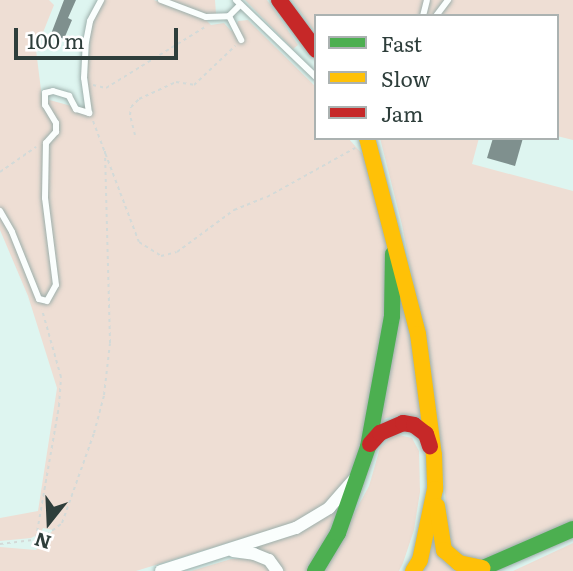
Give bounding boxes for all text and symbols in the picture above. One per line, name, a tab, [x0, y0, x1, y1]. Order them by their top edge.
scale bar	[18, 14, 182, 58]
legend	[314, 14, 559, 140]
text: 100 m	[27, 24, 84, 55]
text: Fast	[381, 27, 422, 58]
text: Slow	[381, 62, 431, 93]
text: Jam	[381, 97, 423, 128]
north arrow	[14, 487, 84, 557]
text: N	[31, 526, 54, 558]

